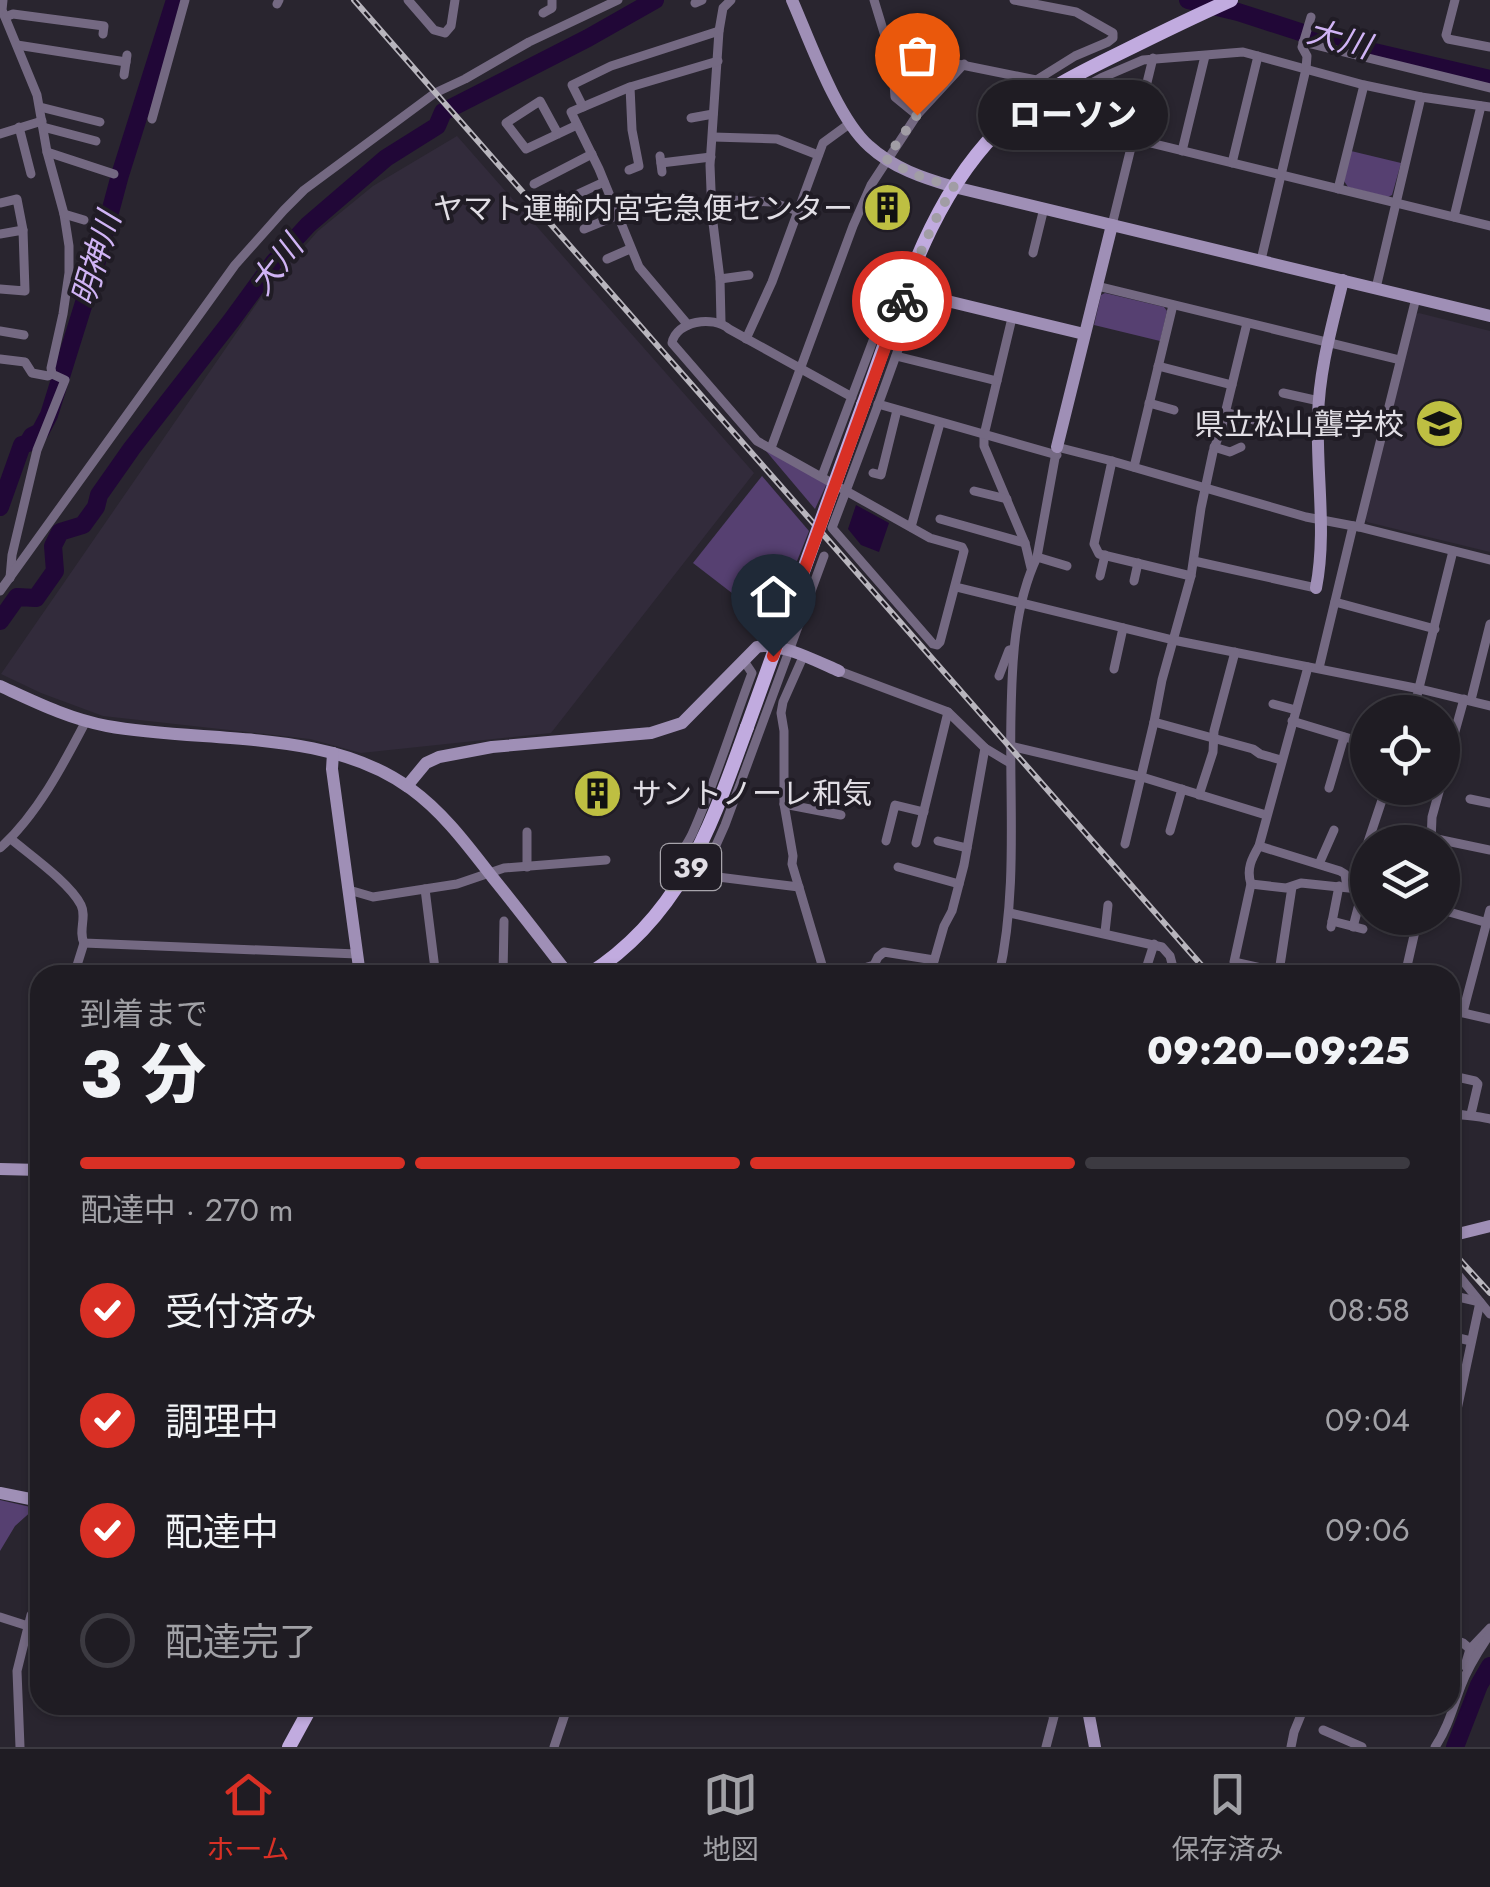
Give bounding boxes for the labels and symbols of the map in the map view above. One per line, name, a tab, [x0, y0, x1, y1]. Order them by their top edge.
water label: 大川	[1302, 8, 1379, 70]
pin	[875, 13, 960, 116]
callout: ローソン	[977, 80, 1167, 150]
building icon: ヤマト運輸内宮宅急便センター	[862, 182, 914, 234]
place label: ヤマト運輸内宮宅急便センター	[433, 187, 853, 230]
water label: 明神川	[60, 204, 133, 312]
water label: 大川	[238, 223, 316, 304]
courier	[852, 251, 952, 351]
school or university icon: 県立松山聾学校	[1413, 398, 1465, 450]
place label: 県立松山聾学校	[1194, 403, 1404, 446]
pin	[731, 554, 816, 657]
building icon: サントノーレ和気	[571, 767, 623, 819]
place label: サントノーレ和気	[632, 772, 872, 815]
road number: 39	[661, 844, 721, 890]

